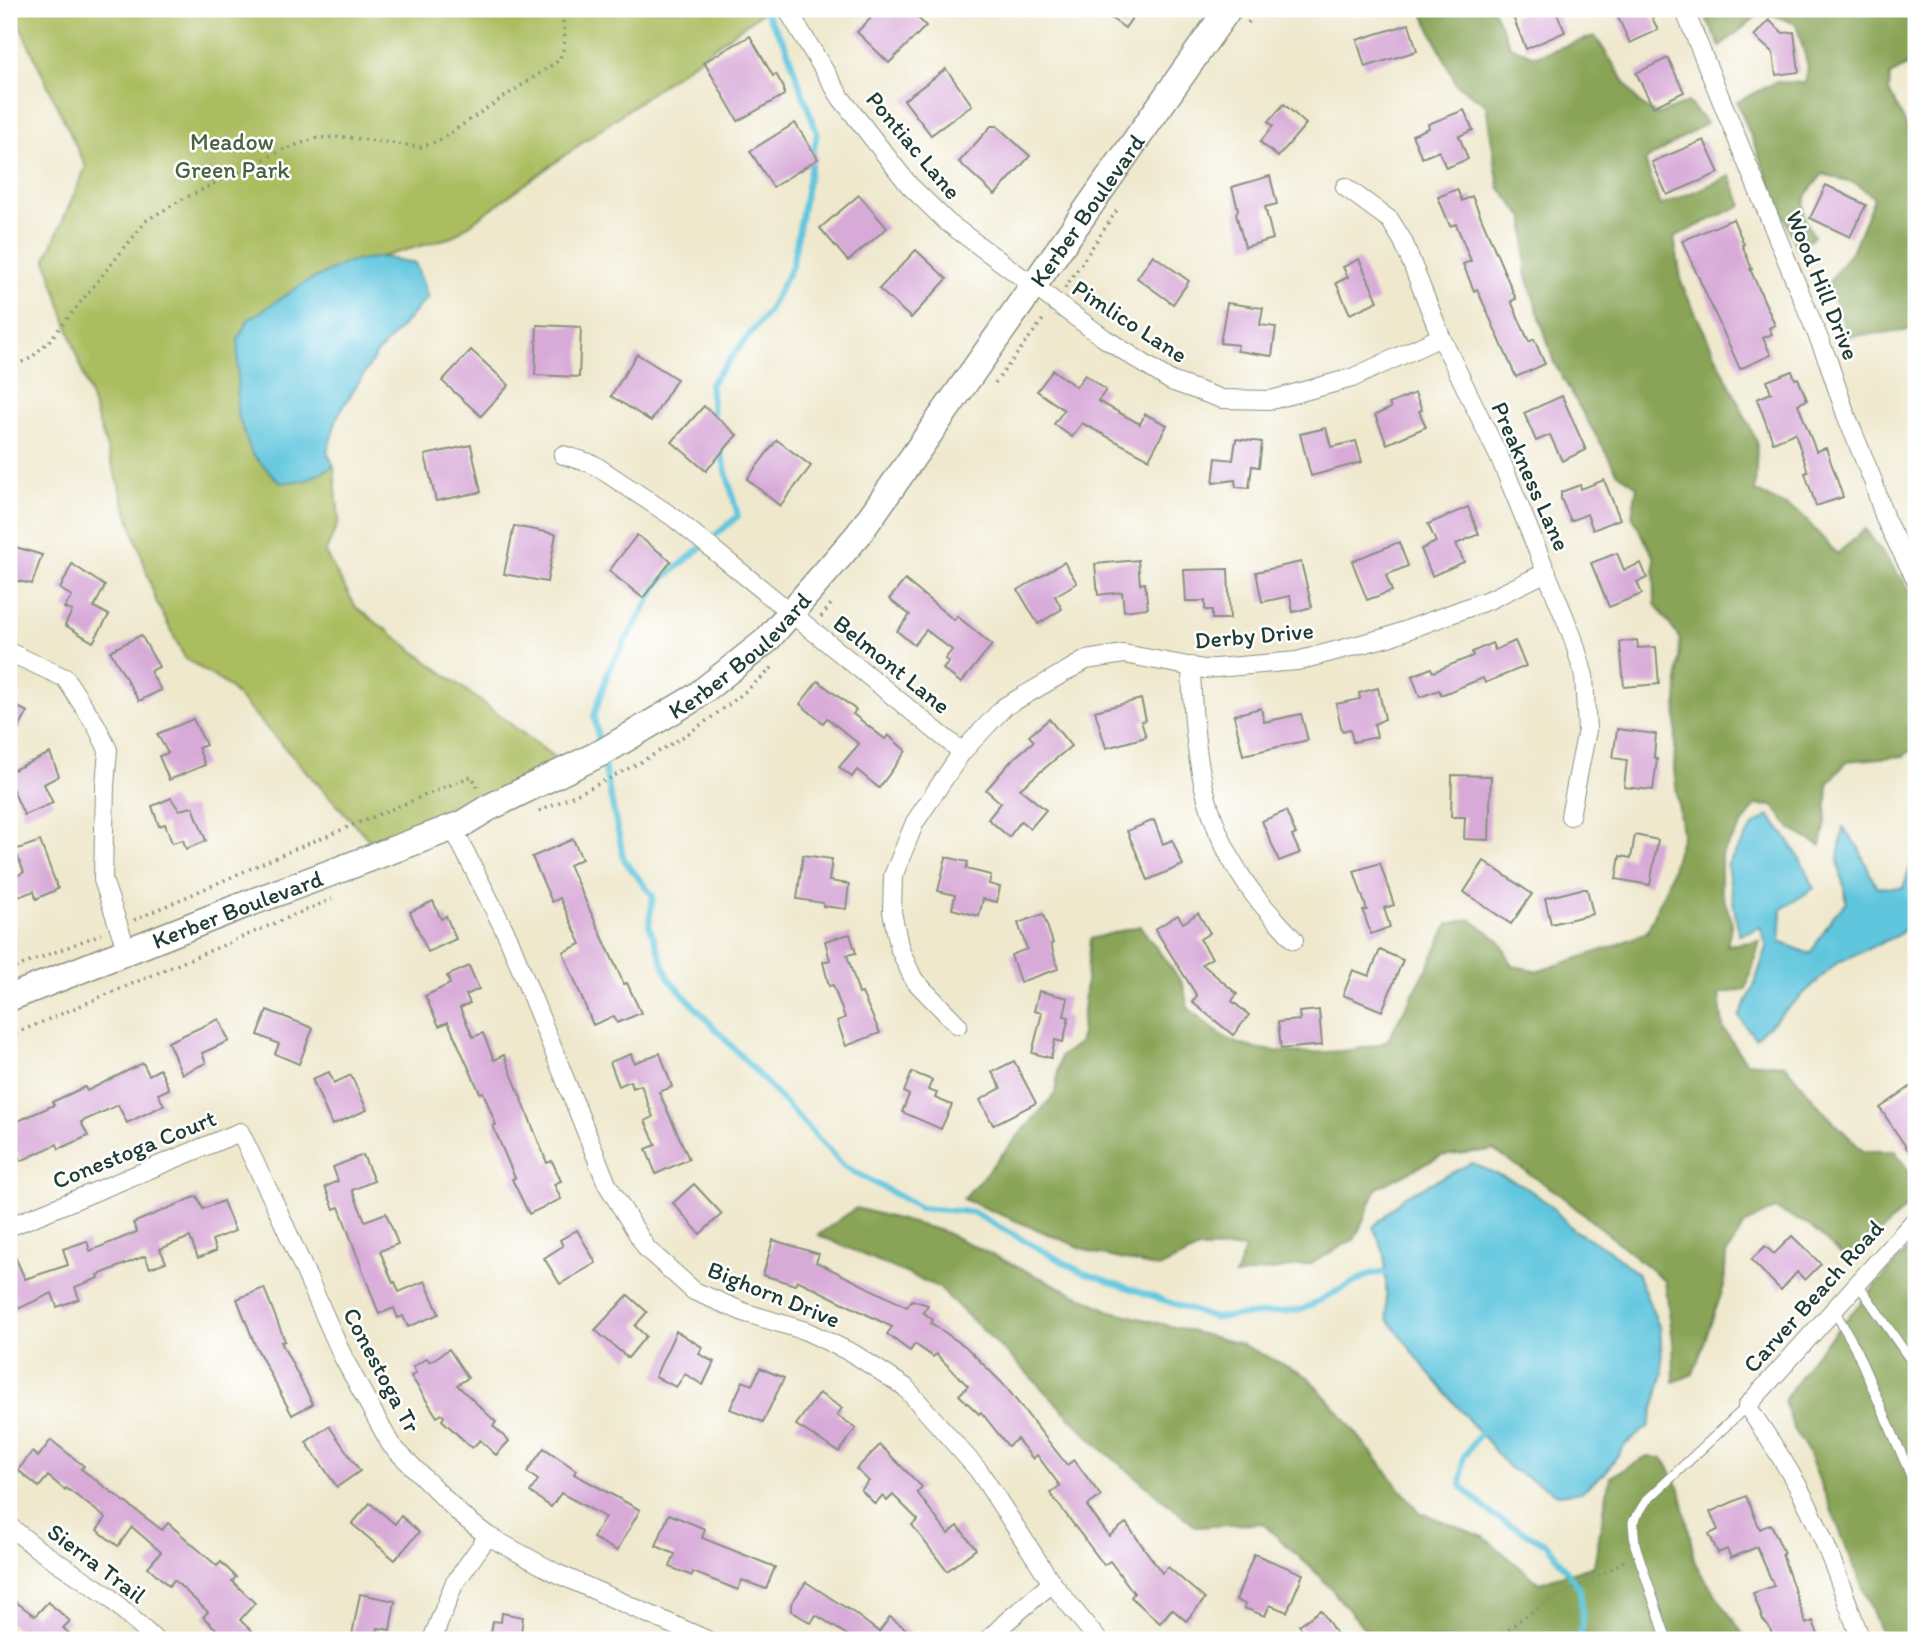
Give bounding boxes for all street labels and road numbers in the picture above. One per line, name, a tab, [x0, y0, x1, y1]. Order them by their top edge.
street label: Pontiac Lane	[860, 85, 968, 205]
street label: Kerber Boulevard	[1023, 128, 1150, 292]
street label: Wood Hill Drive	[1780, 206, 1866, 364]
street label: Pimlico Lane	[1067, 273, 1193, 369]
street label: Preakness Lane	[1485, 397, 1577, 555]
street label: Kerber Boulevard	[663, 585, 817, 725]
street label: Belmont Lane	[828, 608, 956, 720]
street label: Derby Drive	[1193, 615, 1315, 655]
street label: Kerber Boulevard	[148, 863, 326, 955]
street label: Conestoga Court	[48, 1103, 220, 1195]
street label: Carver Beach Road	[1737, 1213, 1889, 1379]
street label: Bighorn Drive	[703, 1254, 845, 1334]
street label: Conestoga Tr	[337, 1303, 427, 1437]
street label: Sierra Trail	[42, 1517, 152, 1610]

